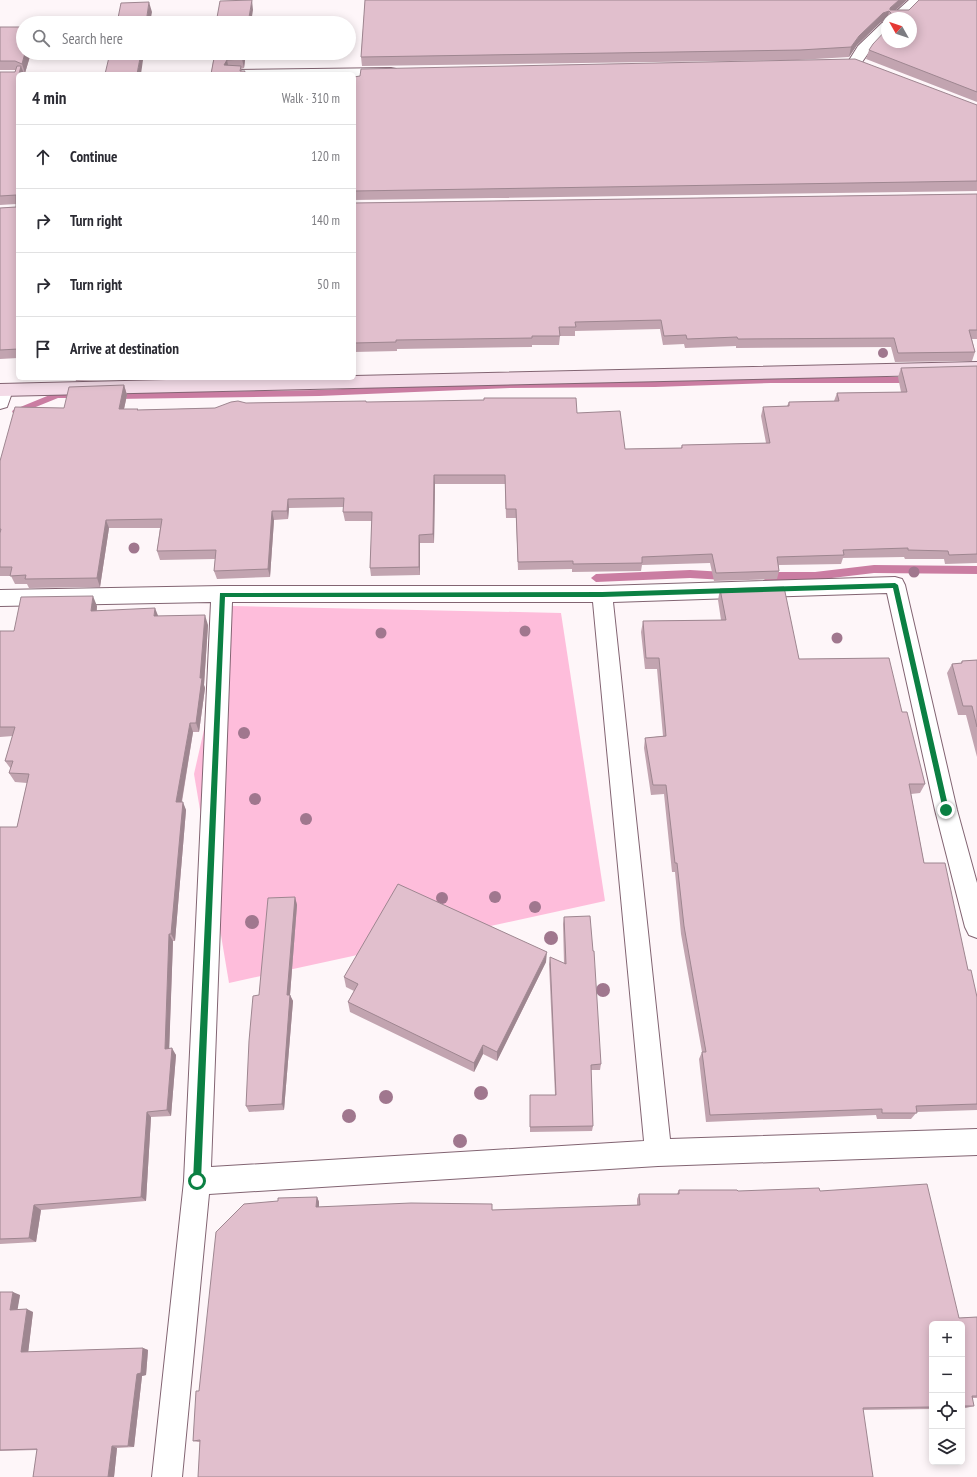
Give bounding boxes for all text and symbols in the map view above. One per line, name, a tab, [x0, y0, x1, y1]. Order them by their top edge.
north arrow	[881, 12, 917, 48]
search box	[16, 16, 356, 60]
icon: search	[30, 27, 52, 49]
text: Search here	[62, 29, 123, 48]
text: 4 min	[32, 87, 66, 109]
text: Walk · 310 m	[282, 90, 340, 107]
icon: ahead	[32, 146, 54, 168]
text: Continue	[70, 147, 117, 166]
text: 120 m	[311, 148, 340, 165]
icon: right	[32, 210, 54, 232]
text: Turn right	[70, 211, 122, 230]
text: 140 m	[311, 212, 340, 229]
icon: right	[32, 274, 54, 296]
text: Turn right	[70, 275, 122, 294]
text: 50 m	[317, 276, 340, 293]
icon: arrive	[32, 338, 54, 360]
text: Arrive at destination	[70, 339, 179, 358]
route end	[937, 801, 955, 819]
route start	[188, 1172, 206, 1190]
map controls	[929, 1321, 965, 1465]
button: +	[929, 1321, 965, 1357]
button: −	[929, 1357, 965, 1393]
button: locate	[929, 1393, 965, 1429]
button: layers	[929, 1429, 965, 1465]

